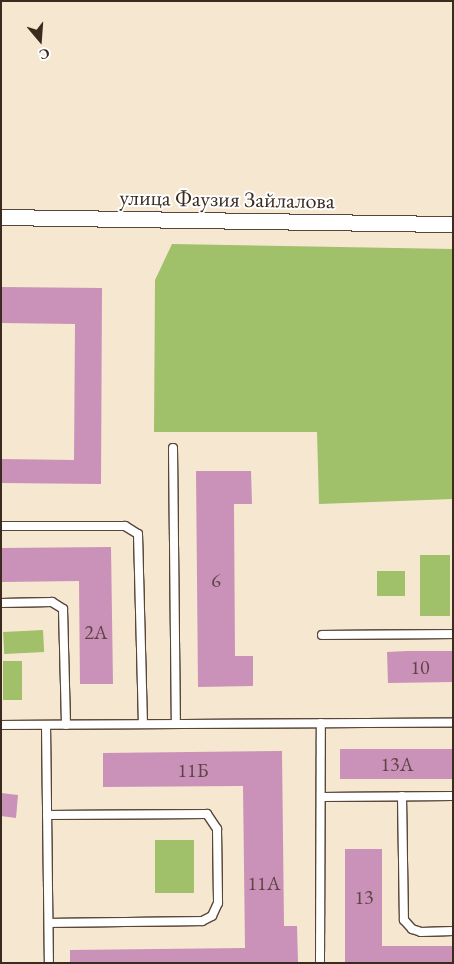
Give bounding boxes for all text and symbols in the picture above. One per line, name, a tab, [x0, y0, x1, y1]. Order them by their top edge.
north arrow	[15, 15, 65, 65]
text: С	[37, 44, 52, 64]
street label: улица Фаузия Зайлалова	[119, 184, 335, 214]
house number: 6	[211, 568, 221, 592]
house number: 2А	[84, 620, 108, 644]
house number: 10	[410, 655, 430, 679]
house number: 13А	[380, 752, 414, 776]
house number: 11Б	[178, 758, 208, 782]
house number: 11А	[247, 871, 281, 895]
house number: 13	[354, 885, 374, 909]

